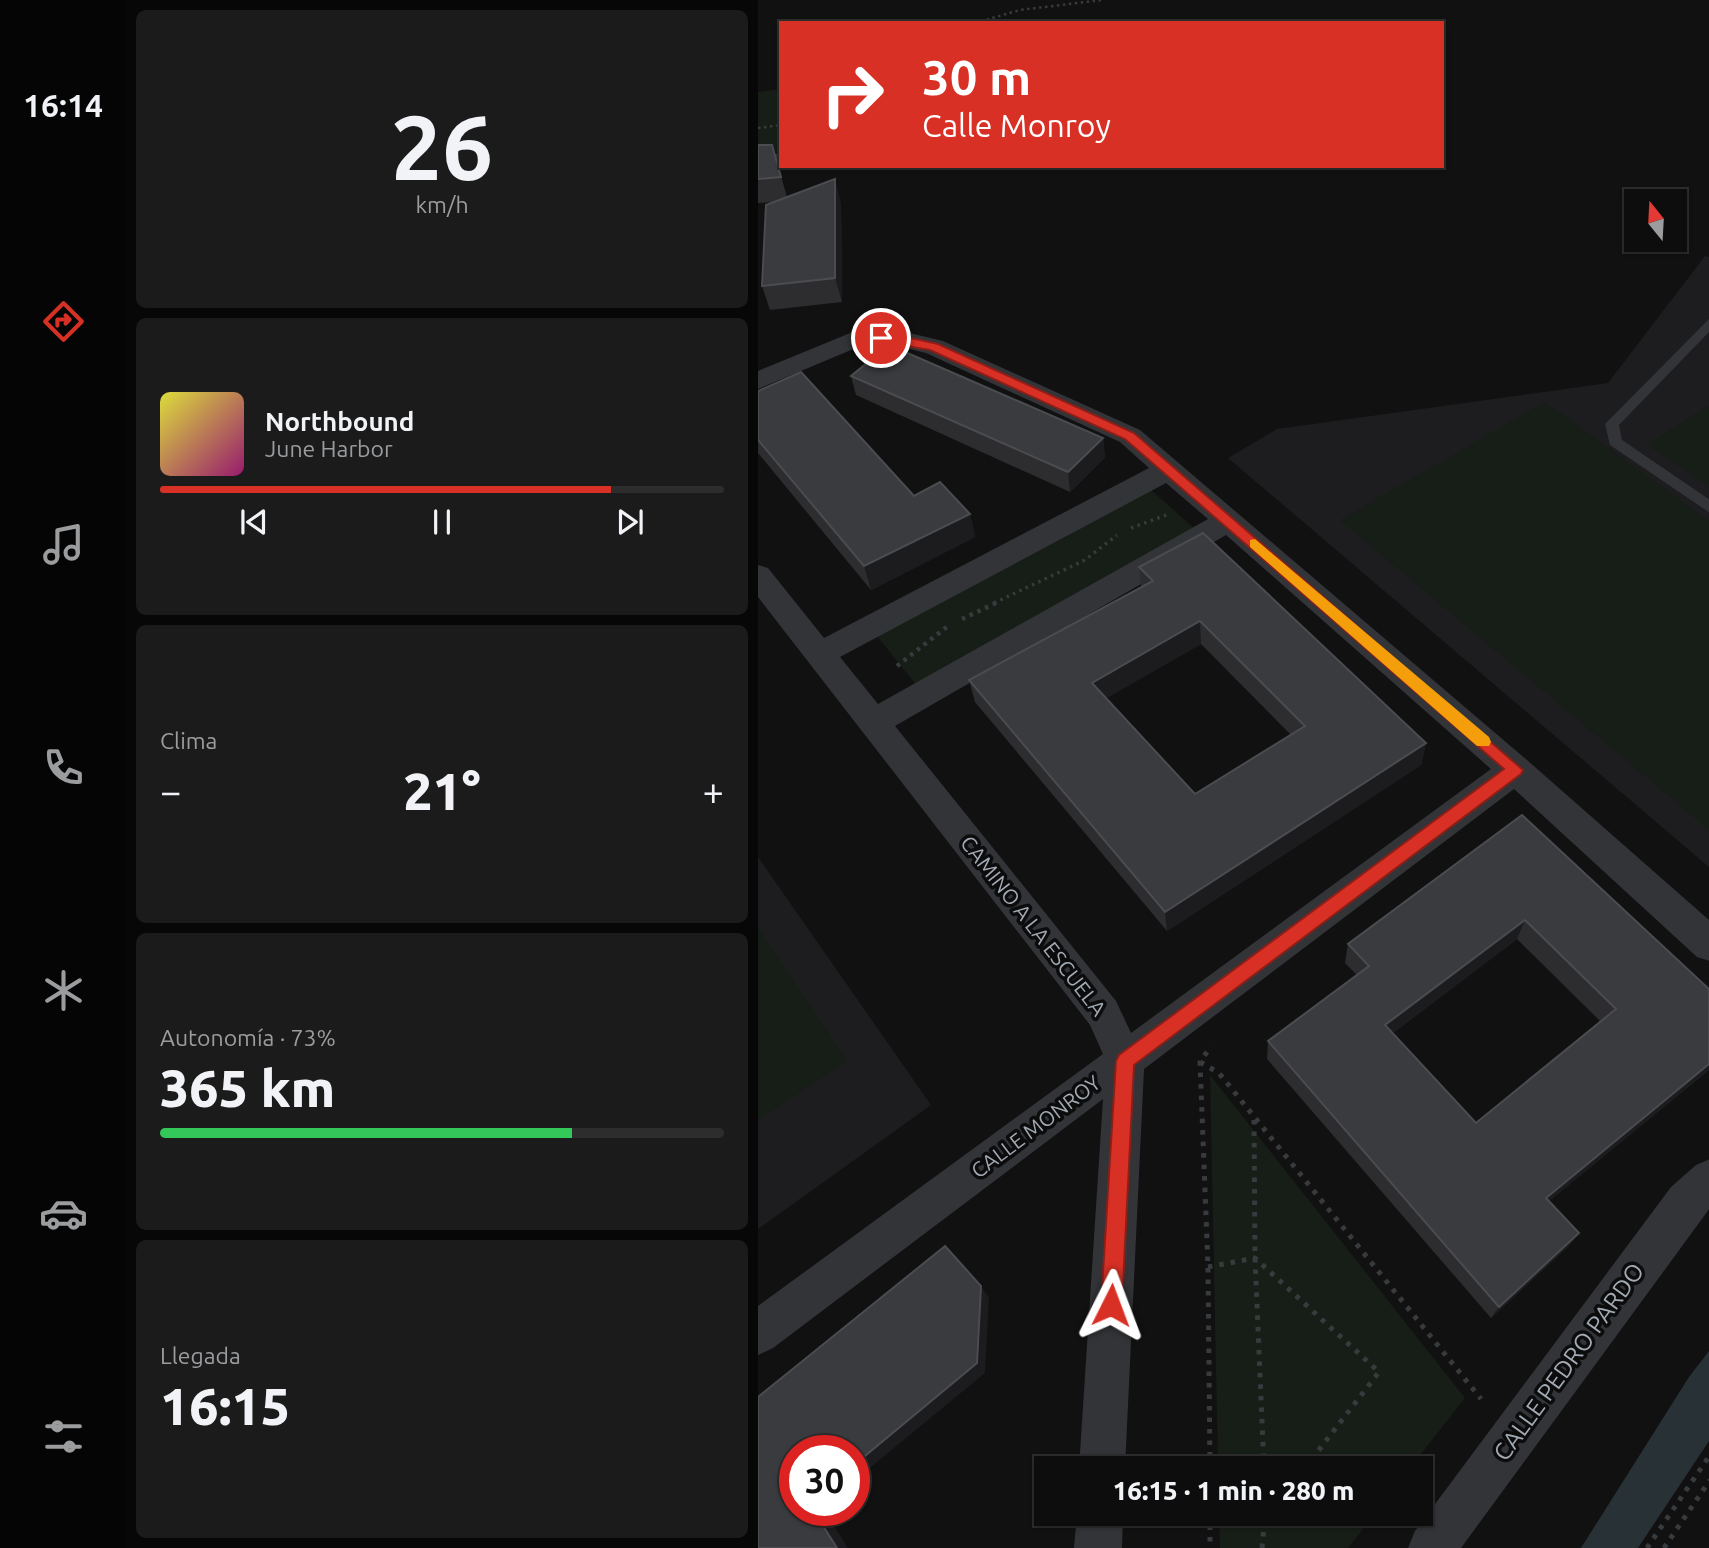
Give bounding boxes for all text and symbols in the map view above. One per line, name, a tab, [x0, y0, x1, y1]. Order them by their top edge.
icon: right	[807, 49, 898, 140]
text: 30 m	[922, 49, 1031, 104]
text: 16:14	[23, 87, 103, 123]
text: 26	[391, 95, 493, 197]
text: Calle Monroy	[922, 107, 1111, 143]
north arrow	[1624, 189, 1687, 252]
map controls	[1624, 189, 1687, 252]
text: km/h	[415, 192, 469, 217]
icon: directions	[39, 297, 88, 346]
pin	[851, 308, 911, 368]
icon: arrive	[862, 319, 900, 357]
text: Northbound	[265, 407, 414, 436]
text: June Harbor	[265, 436, 393, 461]
icon: previous	[235, 503, 273, 541]
icon: pause	[423, 503, 461, 541]
icon: next	[611, 503, 649, 541]
icon: music	[39, 520, 88, 569]
text: Clima	[160, 728, 217, 753]
icon: phone	[39, 743, 88, 792]
text: 21°	[403, 762, 481, 820]
text: −	[160, 770, 181, 812]
text: +	[703, 770, 724, 812]
street label: CAMINO A LA ESCUELA	[956, 831, 1112, 1020]
icon: climate	[39, 966, 88, 1015]
text: Autonomía · 73%	[160, 1025, 336, 1050]
text: 365 km	[160, 1059, 335, 1117]
street label: CALLE MONROY	[966, 1070, 1105, 1183]
icon: car	[39, 1189, 88, 1238]
street label: CALLE PEDRO PARDO	[1488, 1258, 1649, 1466]
position arrow	[1074, 1268, 1148, 1342]
text: Llegada	[160, 1343, 241, 1368]
text: 16:15	[160, 1377, 290, 1435]
icon: filters	[39, 1412, 88, 1461]
speed limit sign: 30	[779, 1435, 870, 1526]
text: 16:15 · 1 min · 280 m	[1113, 1476, 1354, 1505]

